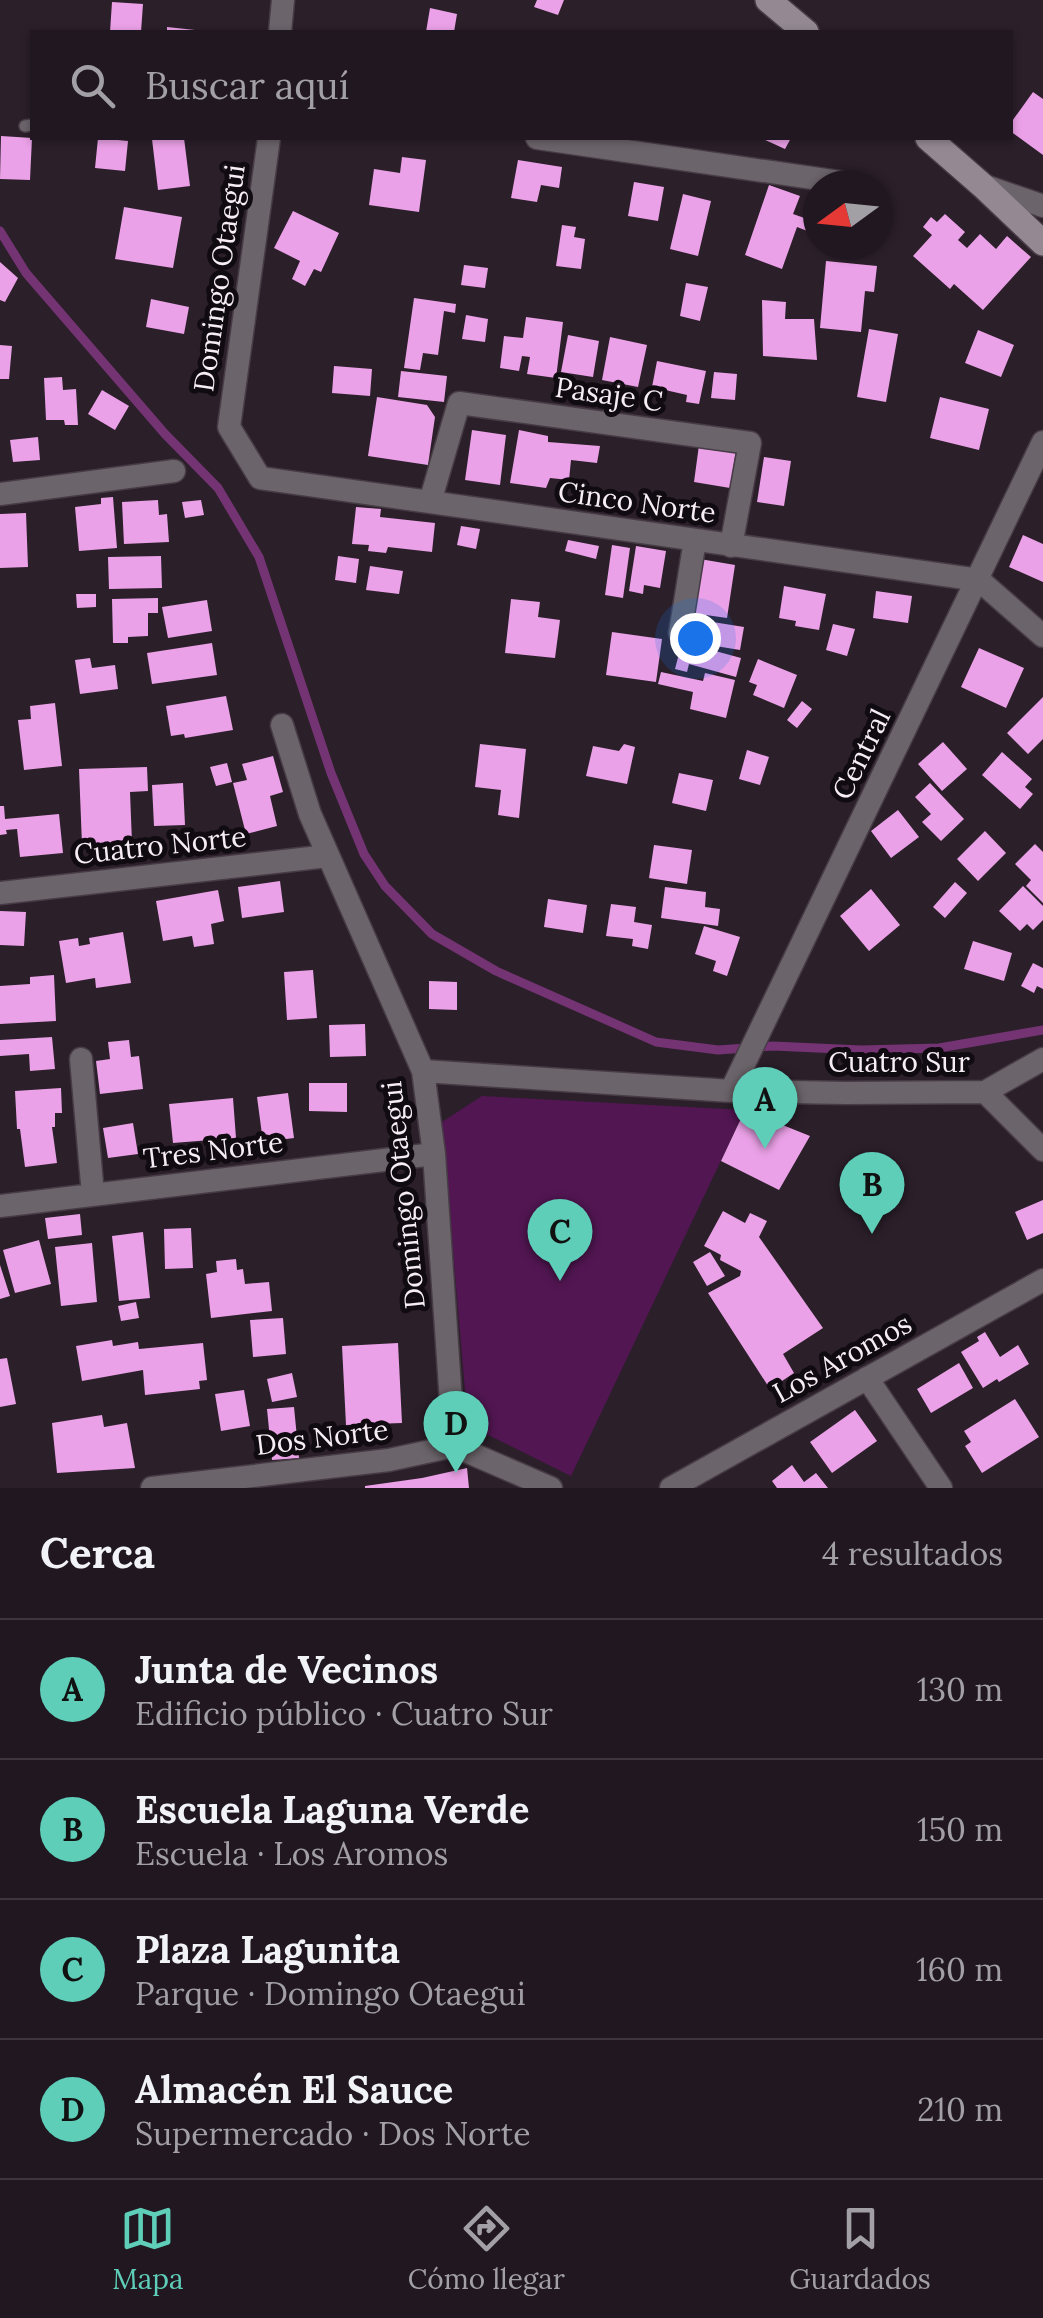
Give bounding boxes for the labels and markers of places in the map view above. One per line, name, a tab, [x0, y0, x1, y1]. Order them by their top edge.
pin: A	[732, 1066, 798, 1149]
pin: B	[840, 1152, 904, 1234]
pin: C	[528, 1198, 592, 1281]
pin: D	[424, 1390, 488, 1473]

